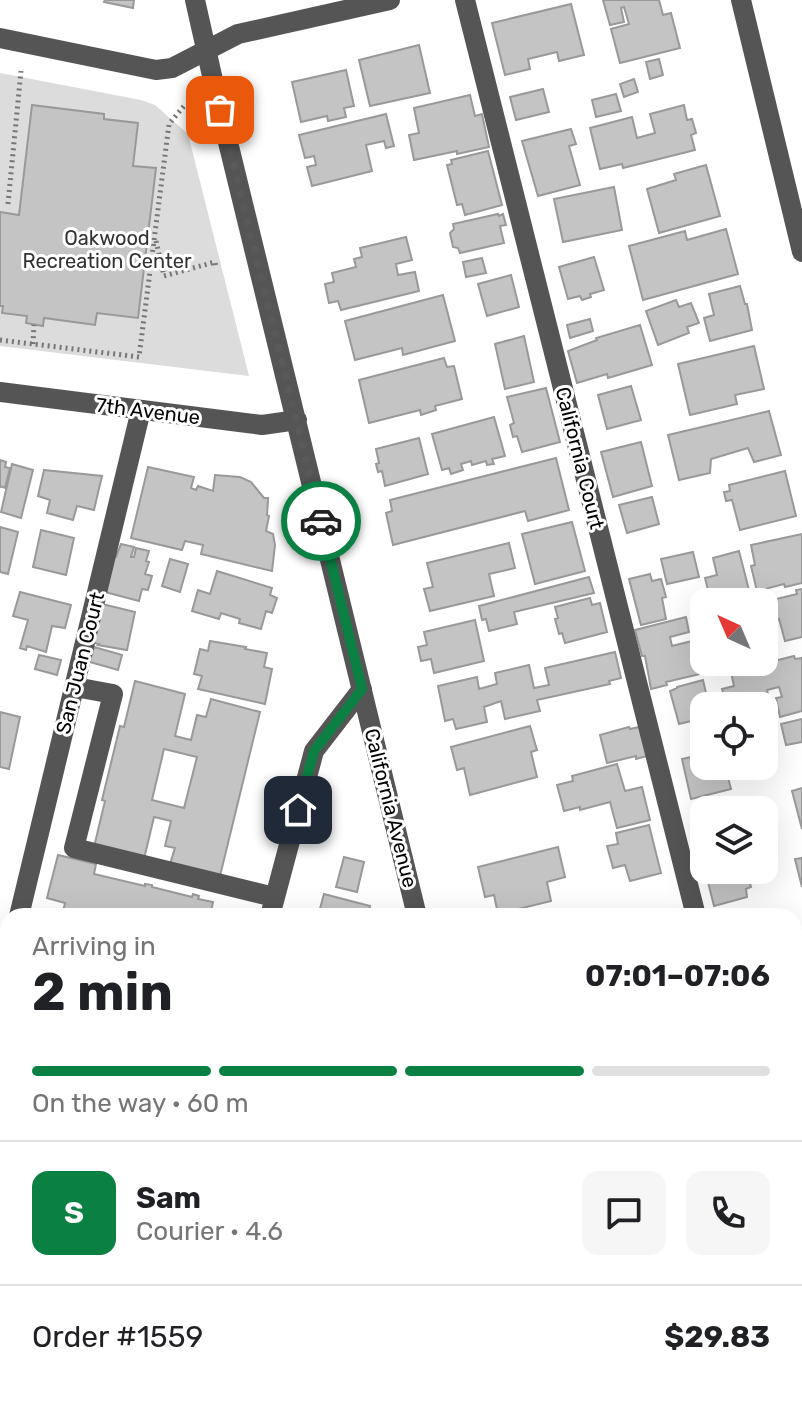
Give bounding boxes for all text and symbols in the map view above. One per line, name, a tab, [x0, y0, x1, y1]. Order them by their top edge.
pin	[186, 76, 254, 144]
icon: bag	[198, 88, 242, 132]
park label: Oakwood Recreation Center	[22, 226, 192, 273]
street label: California Court	[551, 384, 609, 532]
street label: 7th Avenue	[95, 393, 201, 429]
courier	[281, 481, 361, 561]
icon: car	[299, 499, 343, 543]
north arrow	[690, 588, 778, 676]
map controls	[690, 588, 778, 884]
street label: San Juan Court	[51, 589, 109, 736]
button: locate	[690, 692, 778, 780]
street label: California Avenue	[360, 726, 422, 890]
pin	[264, 776, 332, 844]
icon: home	[276, 788, 320, 832]
button: layers	[690, 796, 778, 884]
text: Arriving in	[32, 931, 156, 962]
text: 07:01–07:06	[585, 958, 770, 994]
text: 2 min	[32, 961, 173, 1023]
text: On the way · 60 m	[32, 1088, 249, 1119]
button: chat	[582, 1171, 666, 1255]
button: phone	[686, 1171, 770, 1255]
text: Sam	[136, 1180, 201, 1216]
text: S	[64, 1195, 84, 1231]
text: Courier · 4.6	[136, 1216, 283, 1247]
text: Order #1559	[32, 1319, 203, 1355]
text: $29.83	[664, 1319, 770, 1355]

